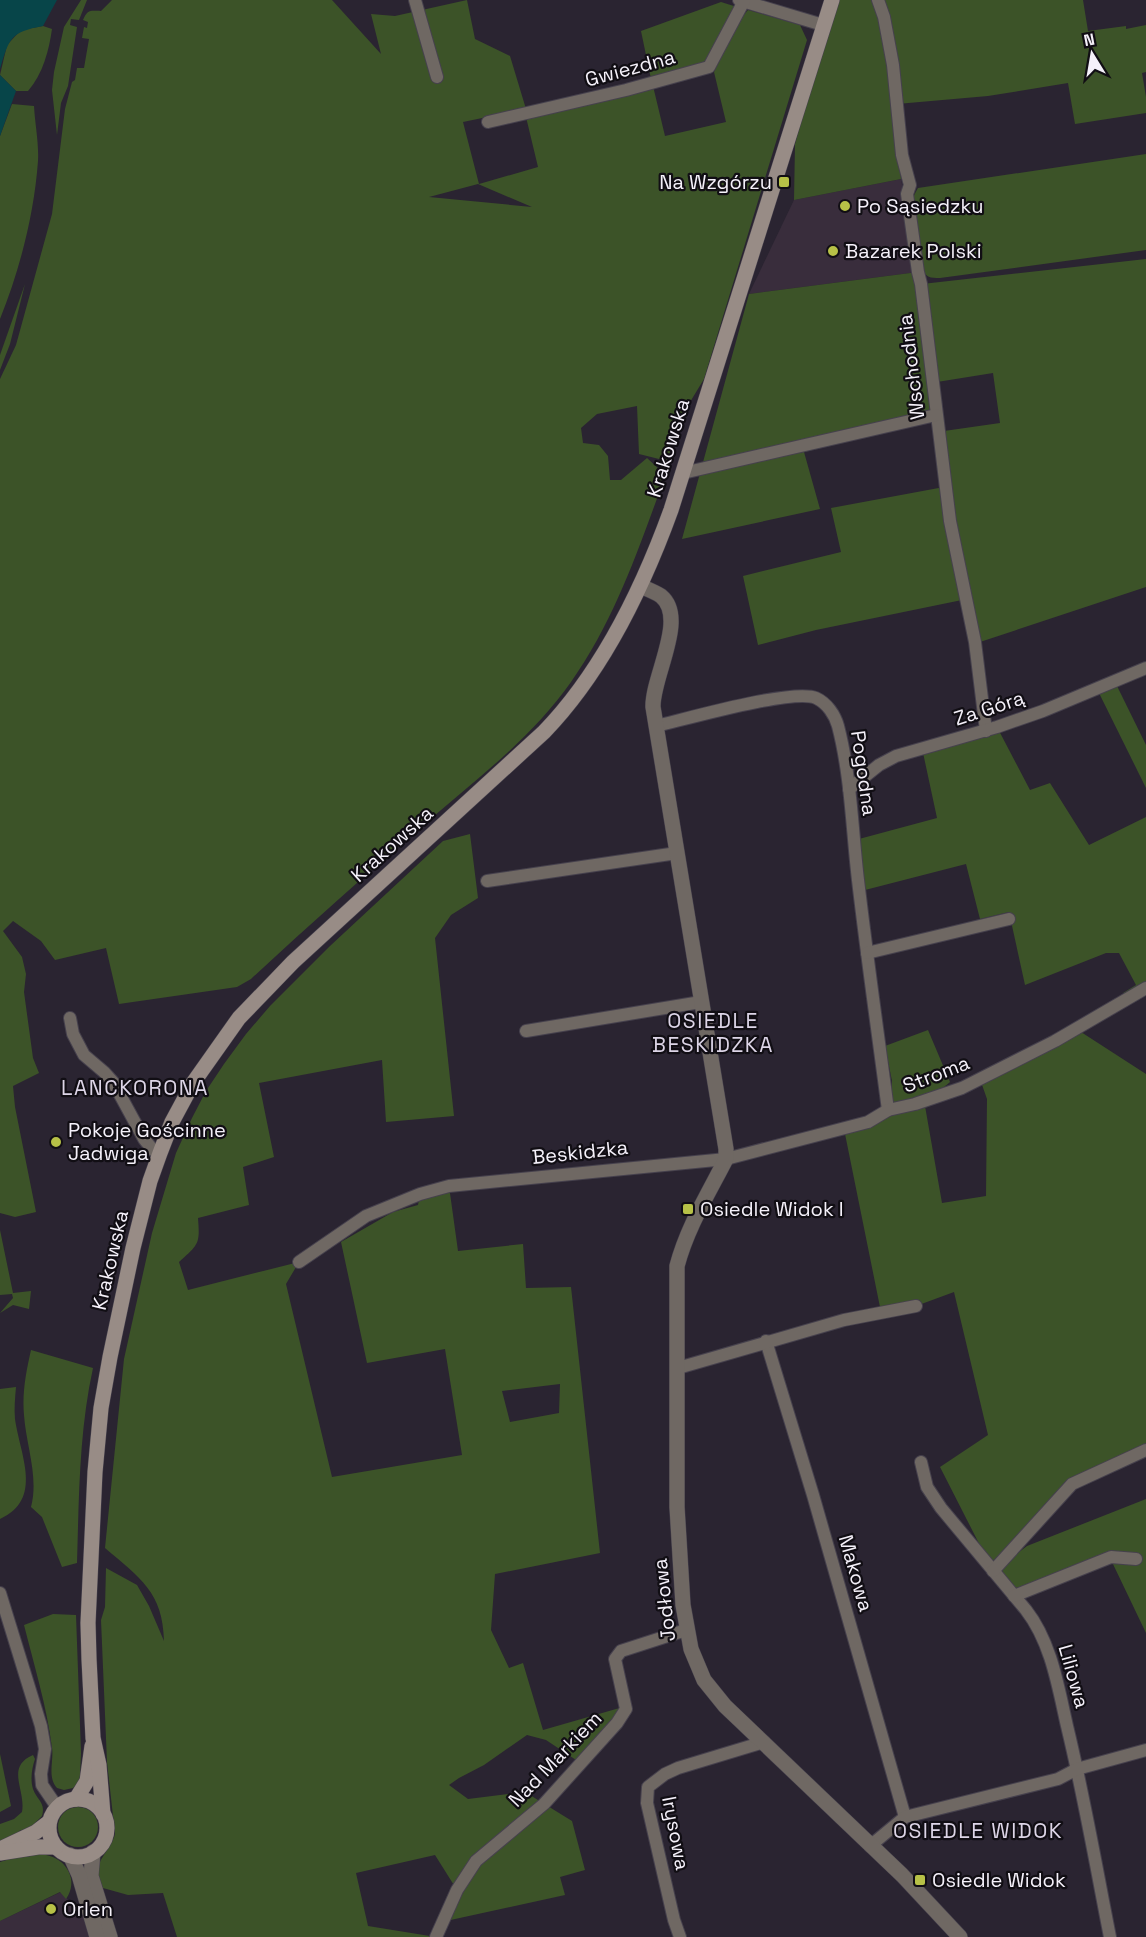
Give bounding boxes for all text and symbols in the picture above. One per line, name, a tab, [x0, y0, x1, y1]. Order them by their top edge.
north arrow	[1062, 24, 1122, 84]
text: N	[1082, 28, 1097, 51]
street label: Gwiezdna	[582, 44, 678, 92]
place label: Na Wzgórzu	[659, 169, 772, 195]
marker: Na Wzgórzu	[777, 175, 791, 189]
place label: Po Sąsiedzku	[857, 193, 983, 219]
marker: Po Sąsiedzku	[838, 199, 852, 213]
place label: Bazarek Polski	[845, 238, 982, 264]
marker: Bazarek Polski	[826, 244, 840, 258]
street label: Wschodnia	[892, 313, 930, 421]
street label: Krakowska	[641, 396, 695, 500]
street label: Za Górą	[951, 684, 1028, 732]
street label: Pogodna	[845, 729, 883, 817]
street label: Krakowska	[345, 800, 439, 888]
district label: OSIEDLE BESKIDZKA	[652, 1007, 774, 1058]
street label: Stroma	[899, 1049, 973, 1099]
district label: LANCKORONA	[61, 1074, 209, 1101]
place label: Pokoje Gościnne Jadwiga	[68, 1117, 226, 1166]
street label: Beskidzka	[531, 1134, 629, 1170]
marker: Pokoje Gościnne Jadwiga	[49, 1135, 63, 1149]
place label: Osiedle Widok I	[700, 1196, 844, 1222]
marker: Osiedle Widok I	[681, 1202, 695, 1216]
street label: Krakowska	[86, 1207, 134, 1313]
street label: Makowa	[833, 1532, 879, 1614]
street label: Jodłowa	[647, 1557, 681, 1643]
street label: Liliowa	[1053, 1641, 1095, 1711]
street label: Nad Markiem	[503, 1706, 607, 1812]
street label: Irysowa	[656, 1794, 696, 1872]
district label: OSIEDLE WIDOK	[893, 1817, 1063, 1844]
place label: Osiedle Widok	[932, 1867, 1066, 1893]
marker: Osiedle Widok	[913, 1873, 927, 1887]
place label: Orlen	[63, 1896, 113, 1922]
marker: Orlen	[44, 1902, 58, 1916]

